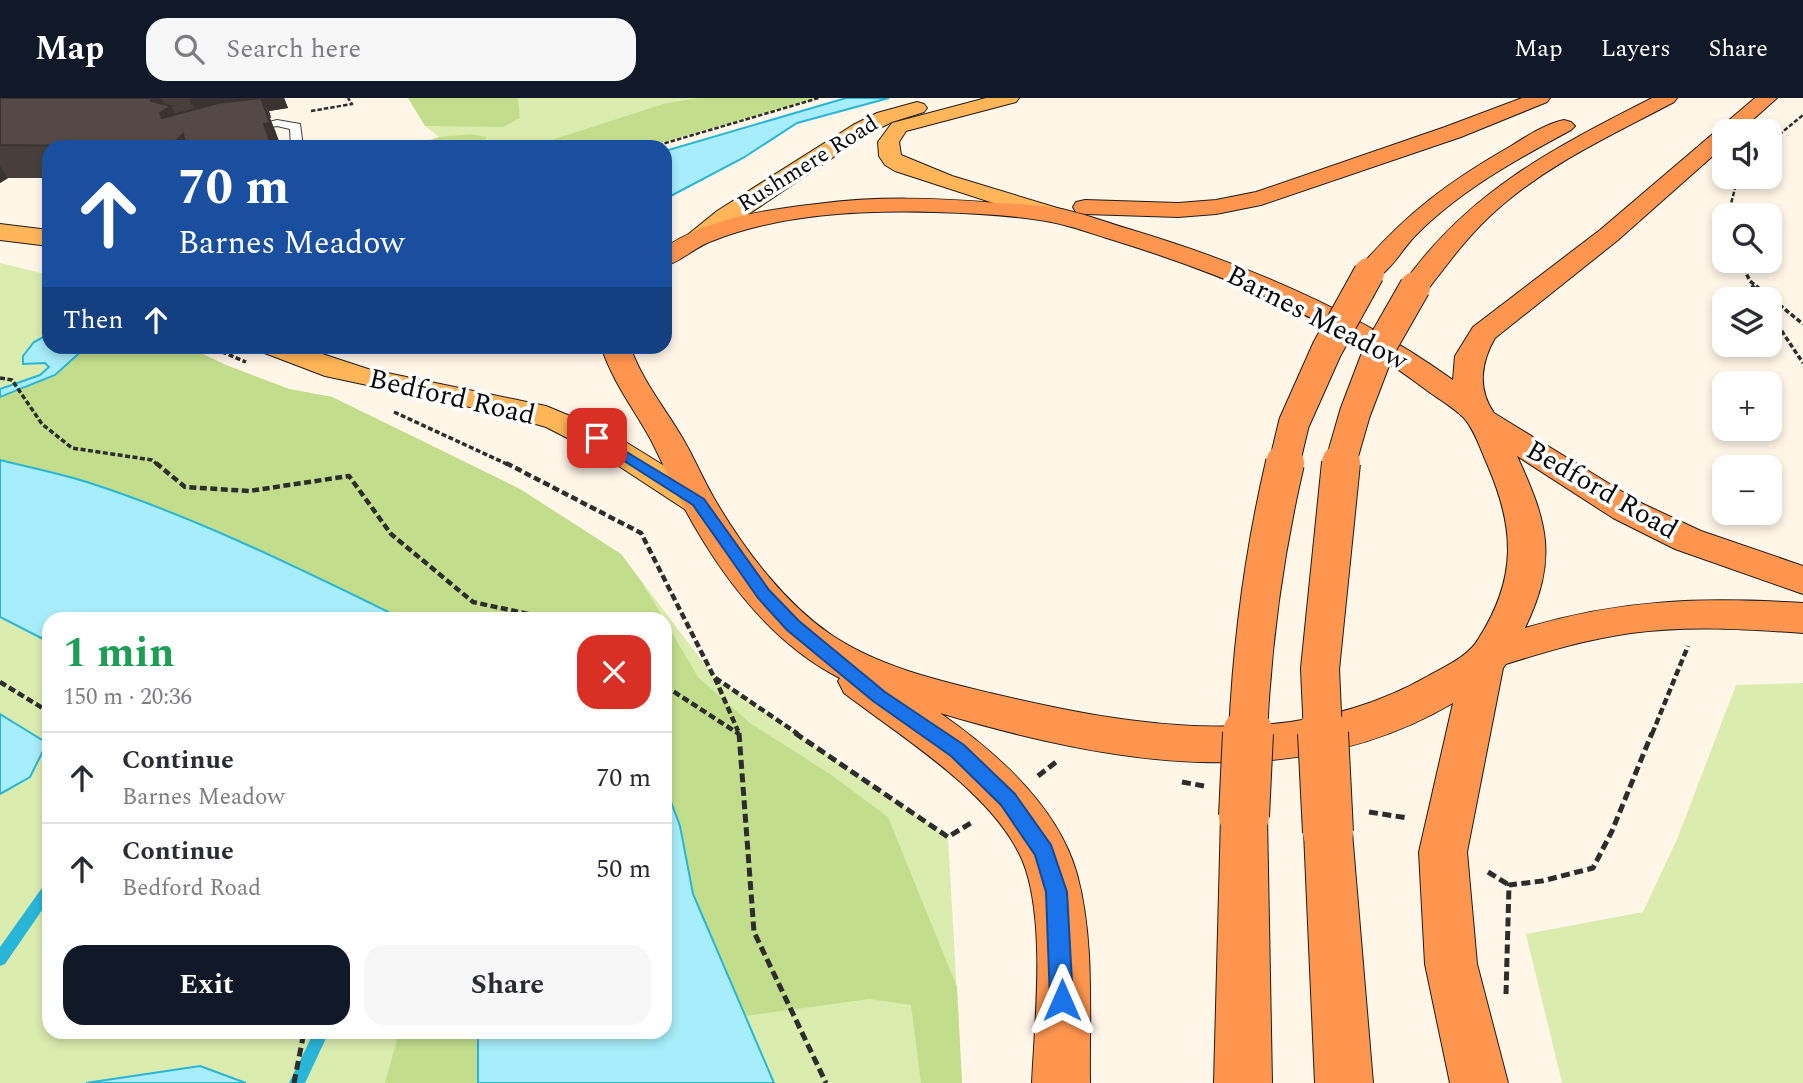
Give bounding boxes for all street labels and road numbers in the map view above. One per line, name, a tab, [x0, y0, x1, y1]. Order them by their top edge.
street label: Rushmere Road	[731, 107, 885, 221]
street label: Barnes Meadow	[1219, 254, 1416, 383]
street label: Bedford Road	[365, 357, 539, 437]
street label: Bedford Road	[1518, 429, 1686, 551]

